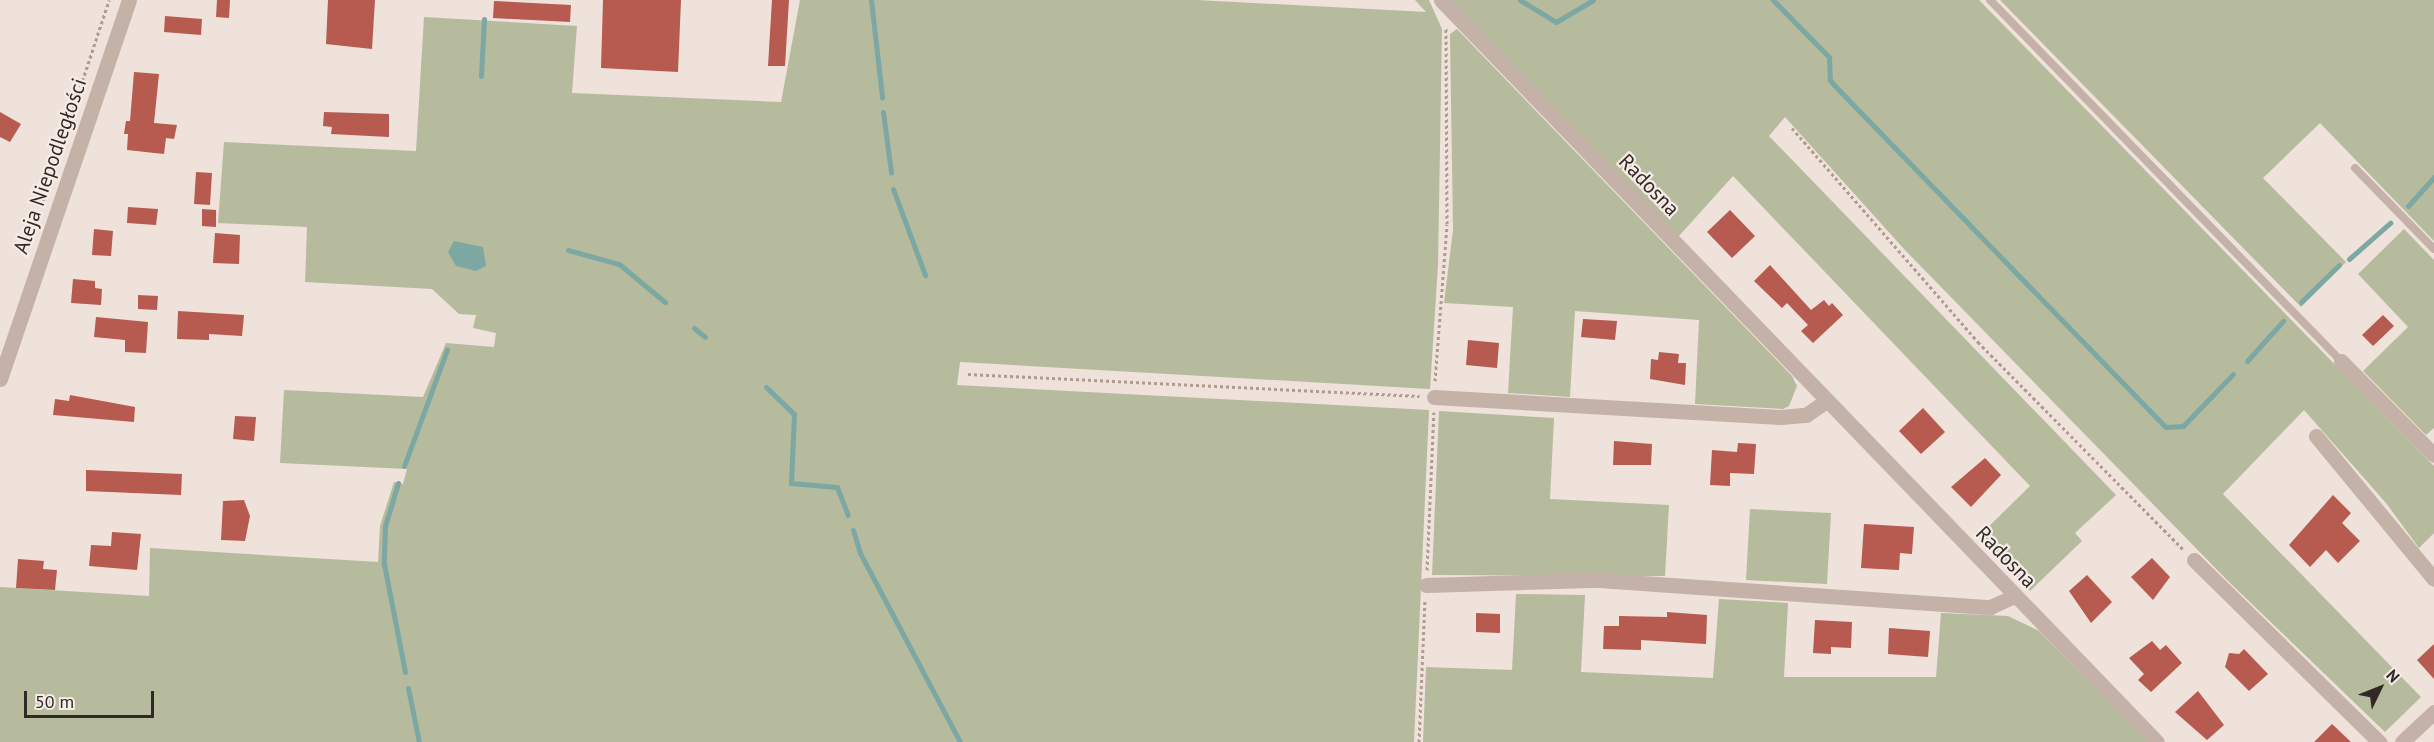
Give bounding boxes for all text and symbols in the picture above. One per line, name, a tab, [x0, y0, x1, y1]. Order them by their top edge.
street label: Aleja Niepodległości	[8, 75, 92, 257]
street label: Radosna	[1614, 149, 1684, 221]
street label: Radosna	[1971, 521, 2041, 593]
north arrow	[2350, 658, 2410, 718]
text: N	[2382, 665, 2404, 686]
scale bar	[27, 679, 158, 717]
text: 50 m	[35, 690, 74, 713]

